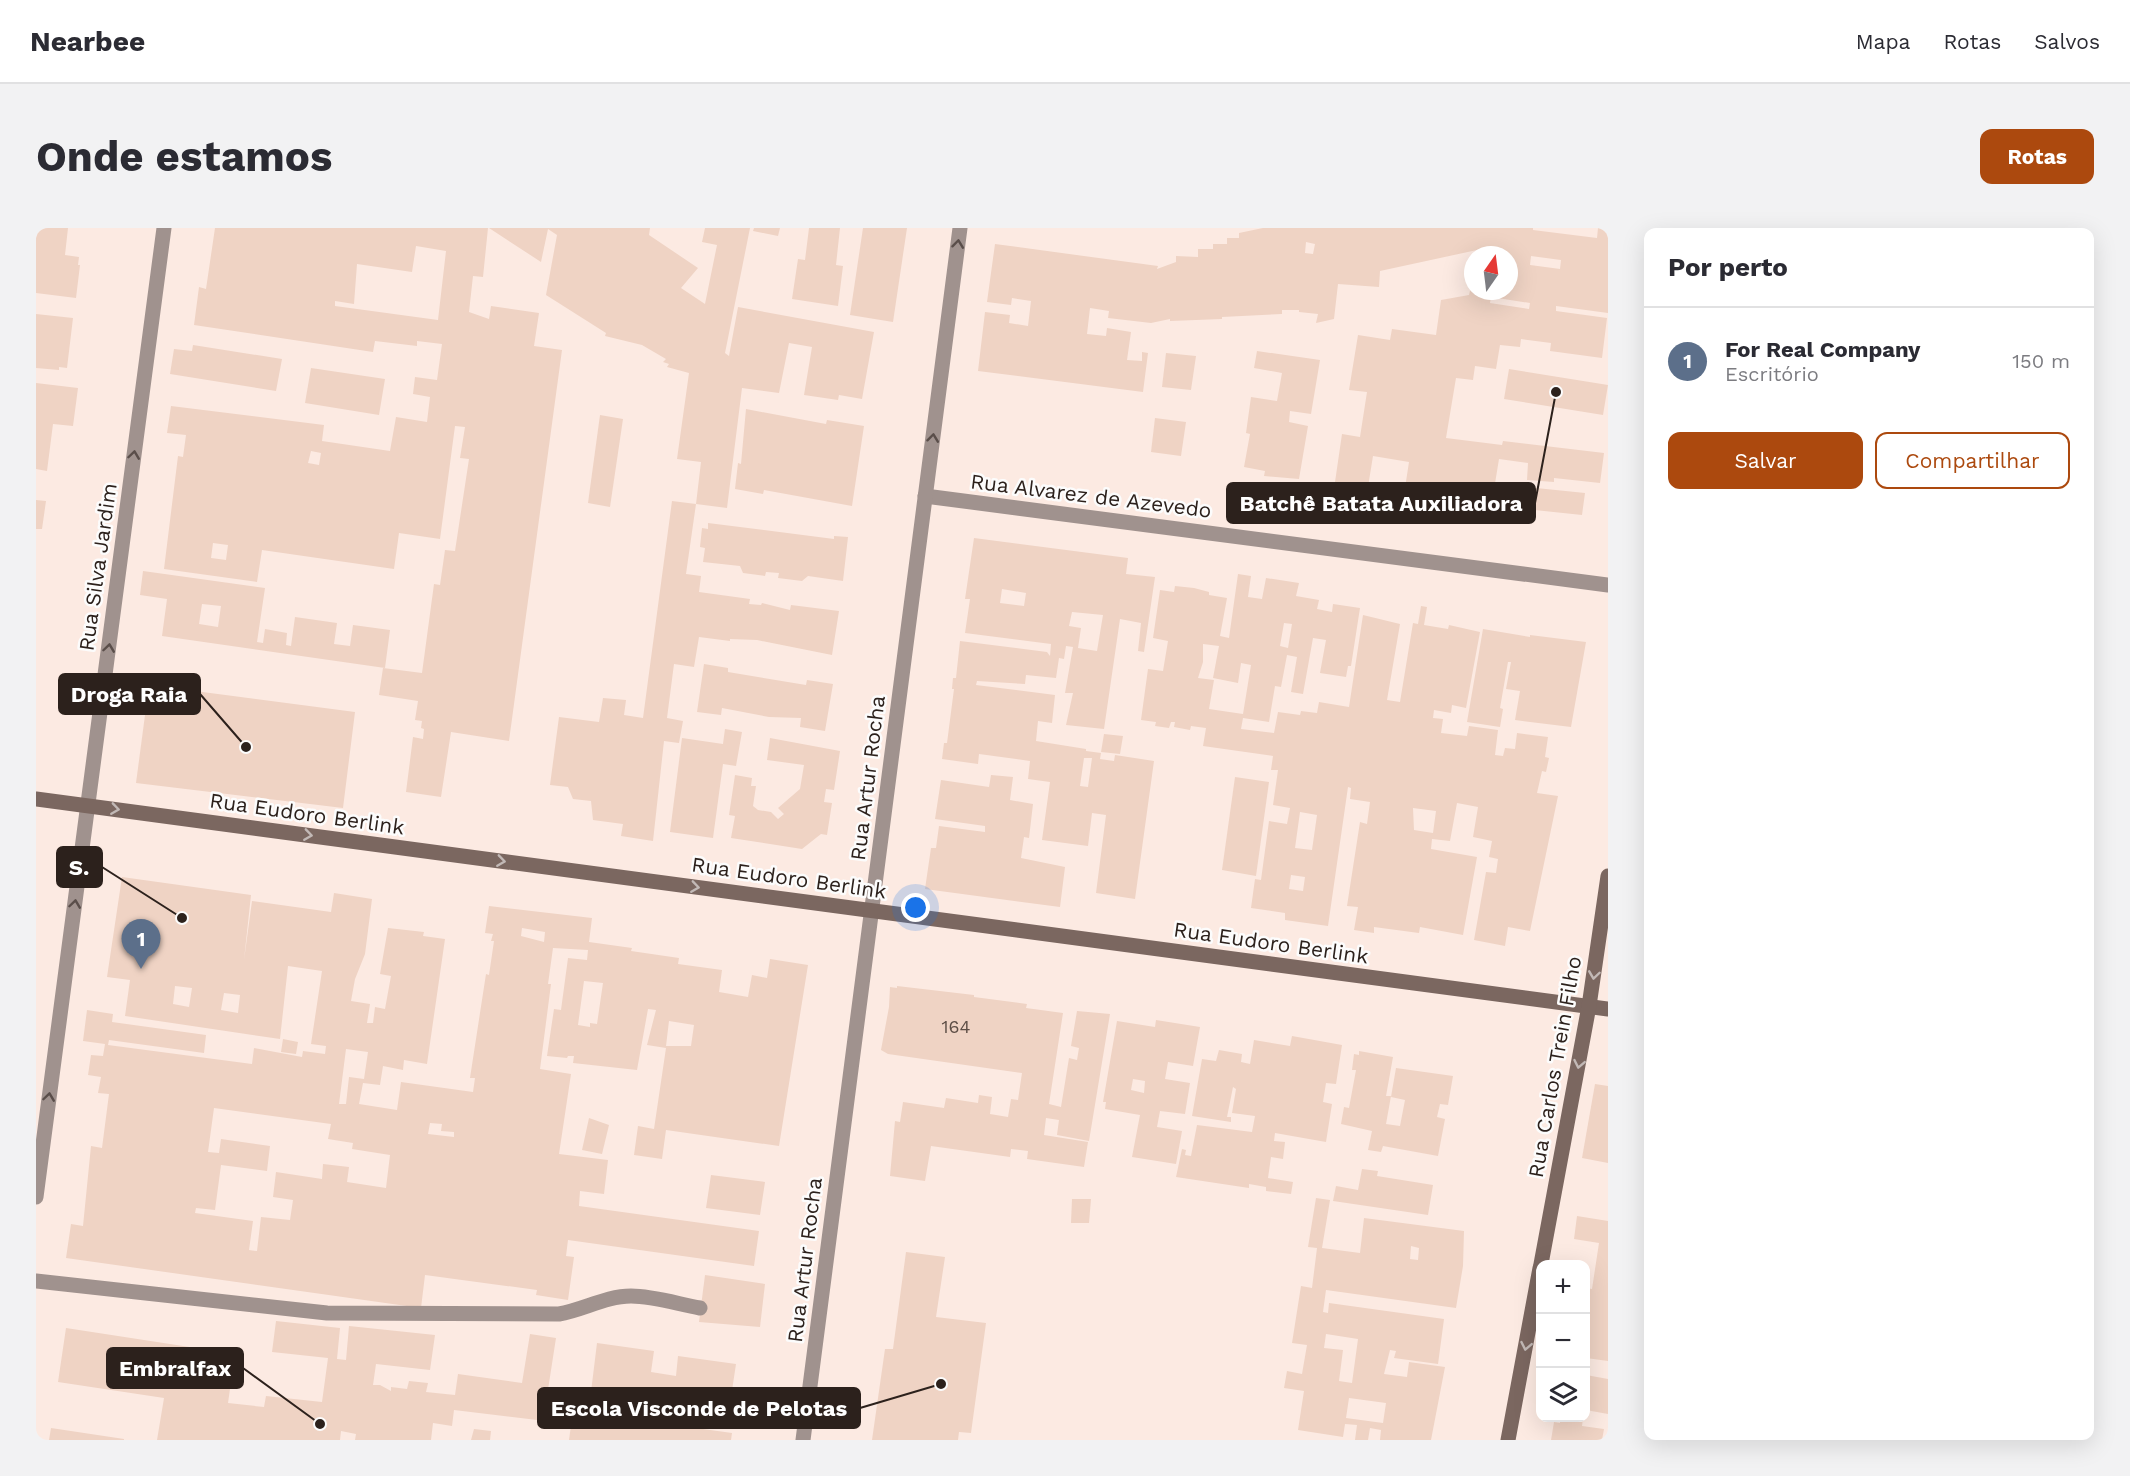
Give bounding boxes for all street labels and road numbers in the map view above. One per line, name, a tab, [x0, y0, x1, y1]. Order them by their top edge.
street label: Rua Alvarez de Azevedo	[969, 468, 1213, 523]
street label: Rua Silva Jardim	[73, 481, 122, 653]
street label: Rua Artur Rocha	[845, 694, 890, 862]
street label: Rua Eudoro Berlink	[208, 787, 406, 840]
street label: Rua Eudoro Berlink	[690, 851, 888, 904]
street label: Rua Eudoro Berlink	[1172, 916, 1370, 969]
street label: Rua Carlos Trein Filho	[1523, 954, 1586, 1180]
street label: Rua Artur Rocha	[782, 1176, 827, 1344]

